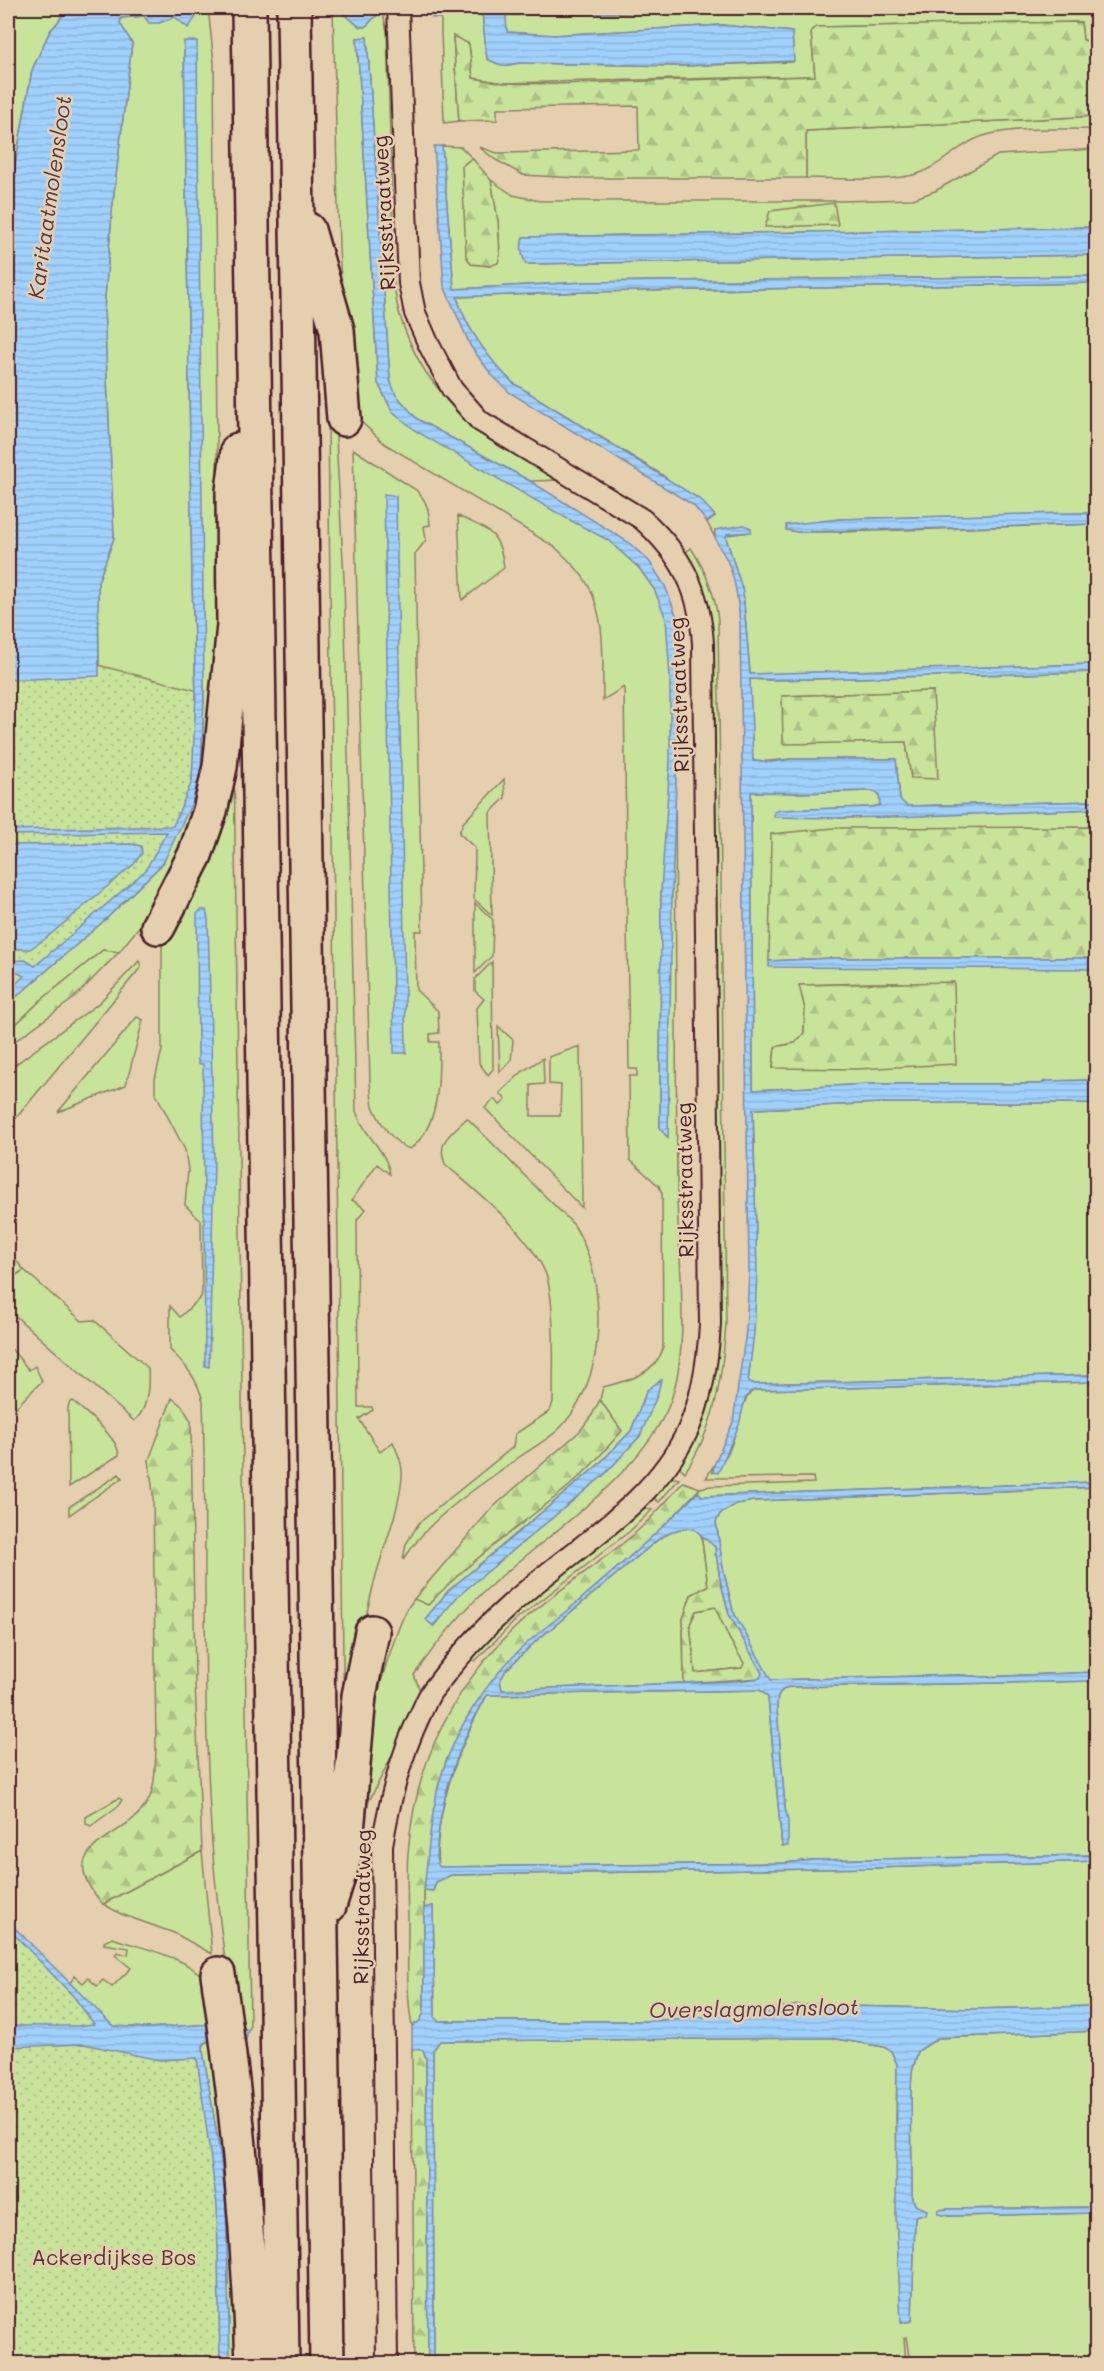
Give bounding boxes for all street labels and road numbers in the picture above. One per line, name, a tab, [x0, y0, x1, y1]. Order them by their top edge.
street label: Rijksstraatweg	[365, 135, 401, 291]
street label: Rijksstraatweg	[662, 617, 694, 773]
street label: Rijksstraatweg	[669, 1102, 699, 1258]
street label: Rijksstraatweg	[346, 1829, 376, 1985]

